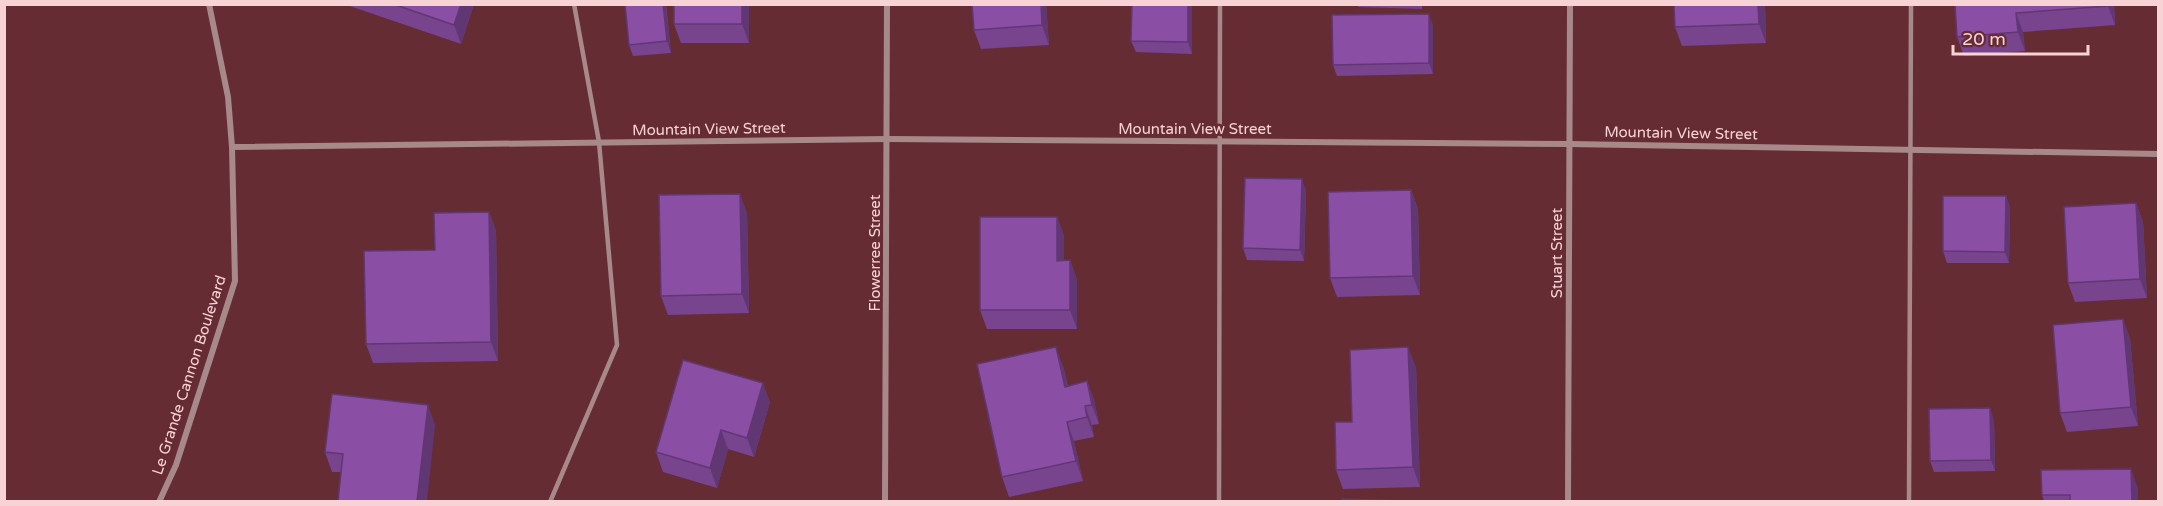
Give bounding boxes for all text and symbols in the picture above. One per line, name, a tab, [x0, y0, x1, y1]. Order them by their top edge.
scale bar	[1953, 18, 2088, 56]
text: 20 m	[1962, 28, 2006, 50]
street label: Mountain View Street	[632, 119, 786, 139]
street label: Mountain View Street	[1118, 120, 1272, 138]
street label: Mountain View Street	[1604, 123, 1758, 143]
street label: Flowerree Street	[866, 194, 884, 312]
street label: Stuart Street	[1548, 208, 1566, 298]
street label: Le Grande Cannon Boulevard	[148, 273, 230, 477]

